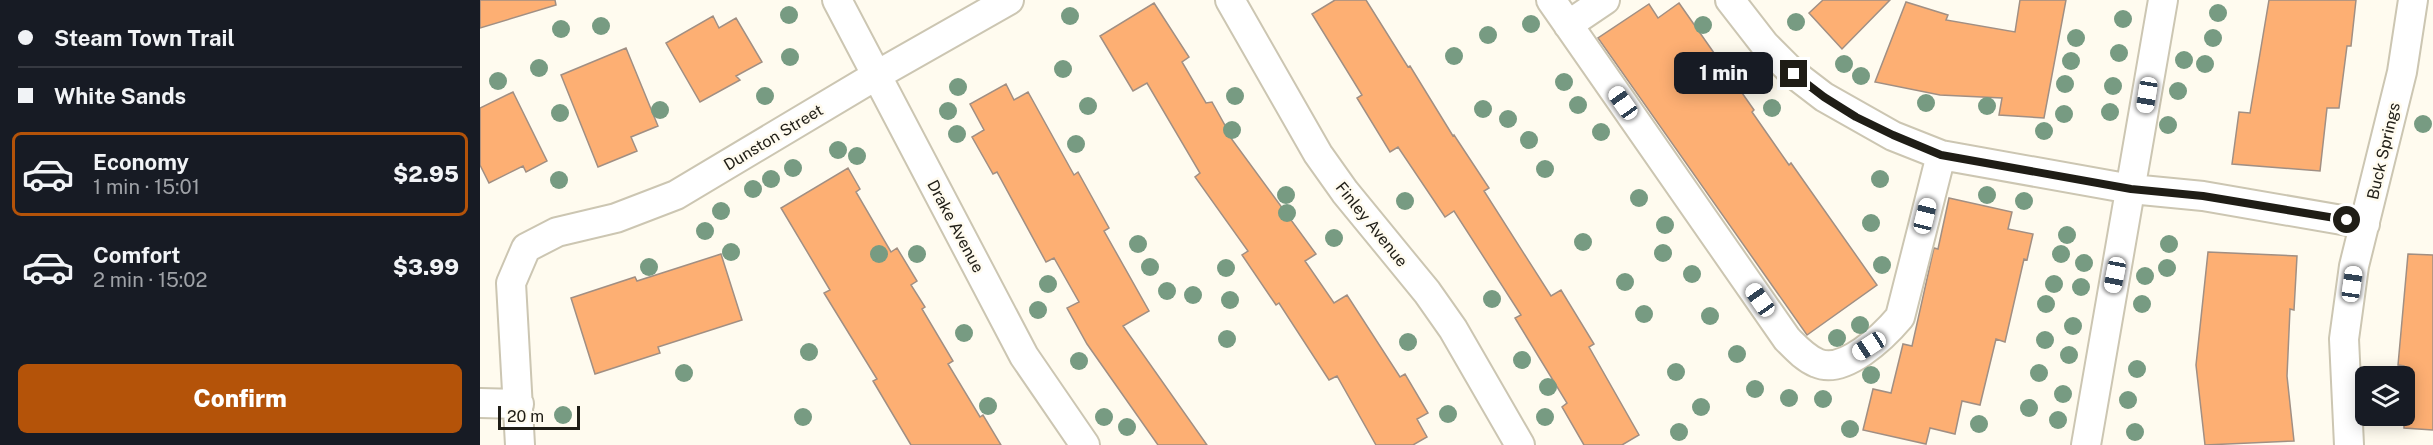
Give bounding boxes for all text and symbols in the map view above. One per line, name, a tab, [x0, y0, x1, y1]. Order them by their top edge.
text: Steam Town Trail	[54, 25, 235, 51]
callout: 1 min	[1674, 53, 1773, 95]
route end	[1780, 60, 1807, 87]
text: 1 min	[1699, 61, 1748, 85]
car	[2135, 76, 2159, 114]
text: White Sands	[54, 83, 186, 109]
car	[1605, 83, 1641, 123]
street label: Dunston Street	[720, 100, 826, 175]
street label: Buck Springs	[2363, 101, 2404, 202]
icon: car	[21, 147, 75, 201]
text: Economy	[93, 149, 189, 175]
text: $2.95	[393, 161, 459, 187]
text: 1 min · 15:01	[93, 175, 200, 199]
street label: Drake Avenue	[923, 177, 988, 276]
street label: Finley Avenue	[1332, 178, 1412, 271]
car	[1912, 196, 1938, 236]
route start	[2333, 206, 2360, 233]
icon: car	[21, 240, 75, 294]
text: Comfort	[93, 242, 180, 268]
text: $3.99	[393, 254, 459, 280]
car	[2103, 256, 2127, 294]
car	[2341, 265, 2363, 303]
text: 2 min · 15:02	[93, 268, 208, 292]
car	[1742, 280, 1778, 320]
car	[1849, 329, 1889, 363]
button: Confirm	[18, 364, 462, 433]
map controls	[2355, 366, 2415, 426]
button: layers	[2355, 366, 2415, 426]
scale bar	[498, 403, 580, 430]
text: 20 m	[507, 407, 544, 426]

